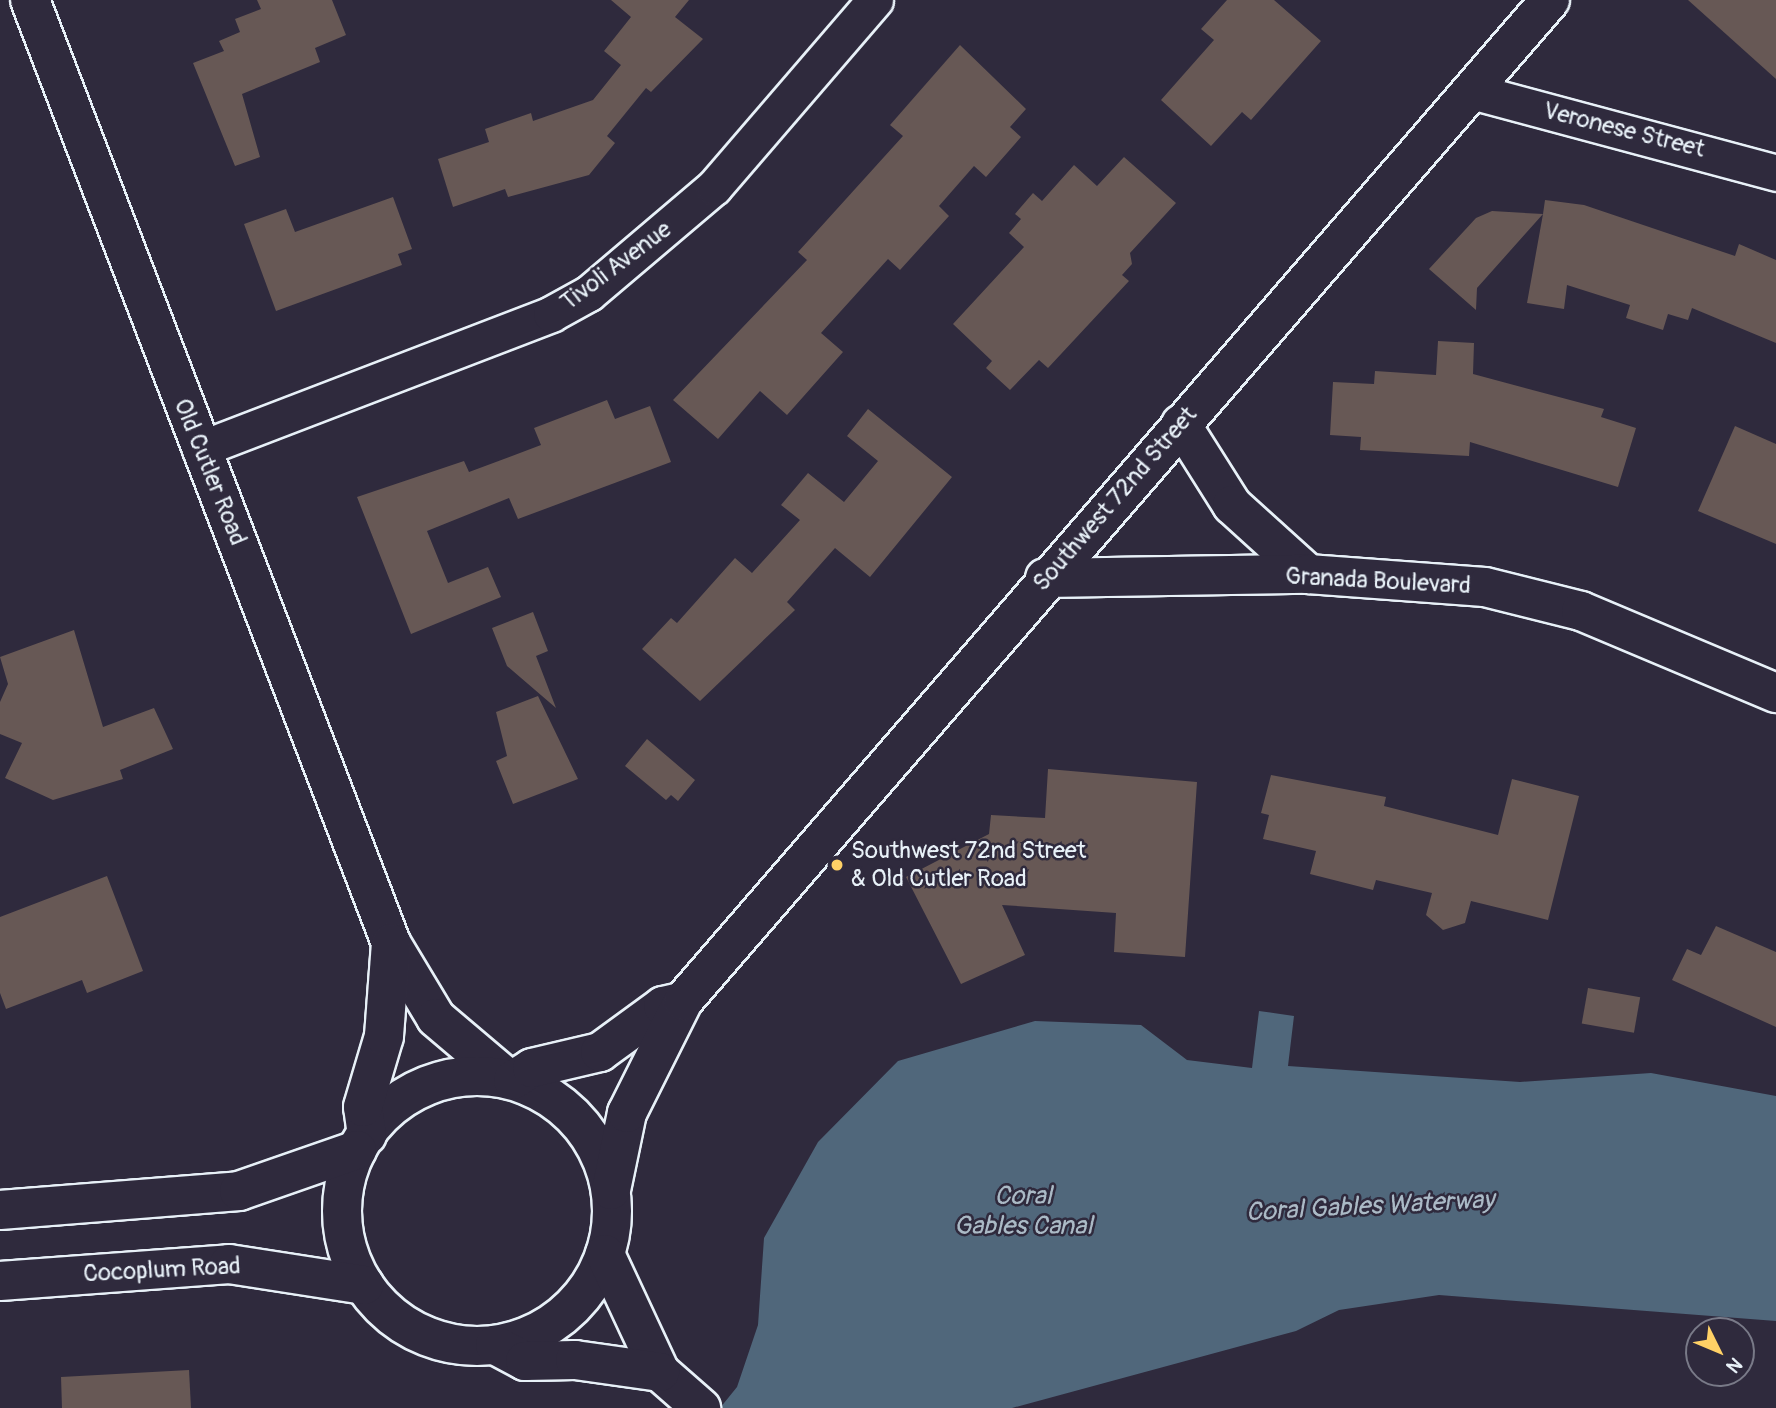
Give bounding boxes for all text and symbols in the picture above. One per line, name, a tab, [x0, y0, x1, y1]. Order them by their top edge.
street label: Veronese Street	[1540, 96, 1708, 164]
street label: Tivoli Avenue	[555, 215, 677, 317]
street label: Old Cutler Road	[168, 395, 252, 549]
street label: Southwest 72nd Street	[1027, 401, 1203, 597]
street label: Granada Boulevard	[1285, 562, 1471, 600]
place label: Southwest 72nd Street & Old Cutler Road	[851, 837, 1086, 893]
marker: Southwest 72nd Street & Old Cutler Road	[829, 857, 845, 873]
water label: Coral Gables Canal	[954, 1181, 1092, 1242]
water label: Coral Gables Waterway	[1245, 1185, 1495, 1229]
street label: Cocoplum Road	[83, 1251, 241, 1289]
north arrow	[1685, 1317, 1755, 1387]
text: N	[1721, 1352, 1747, 1378]

